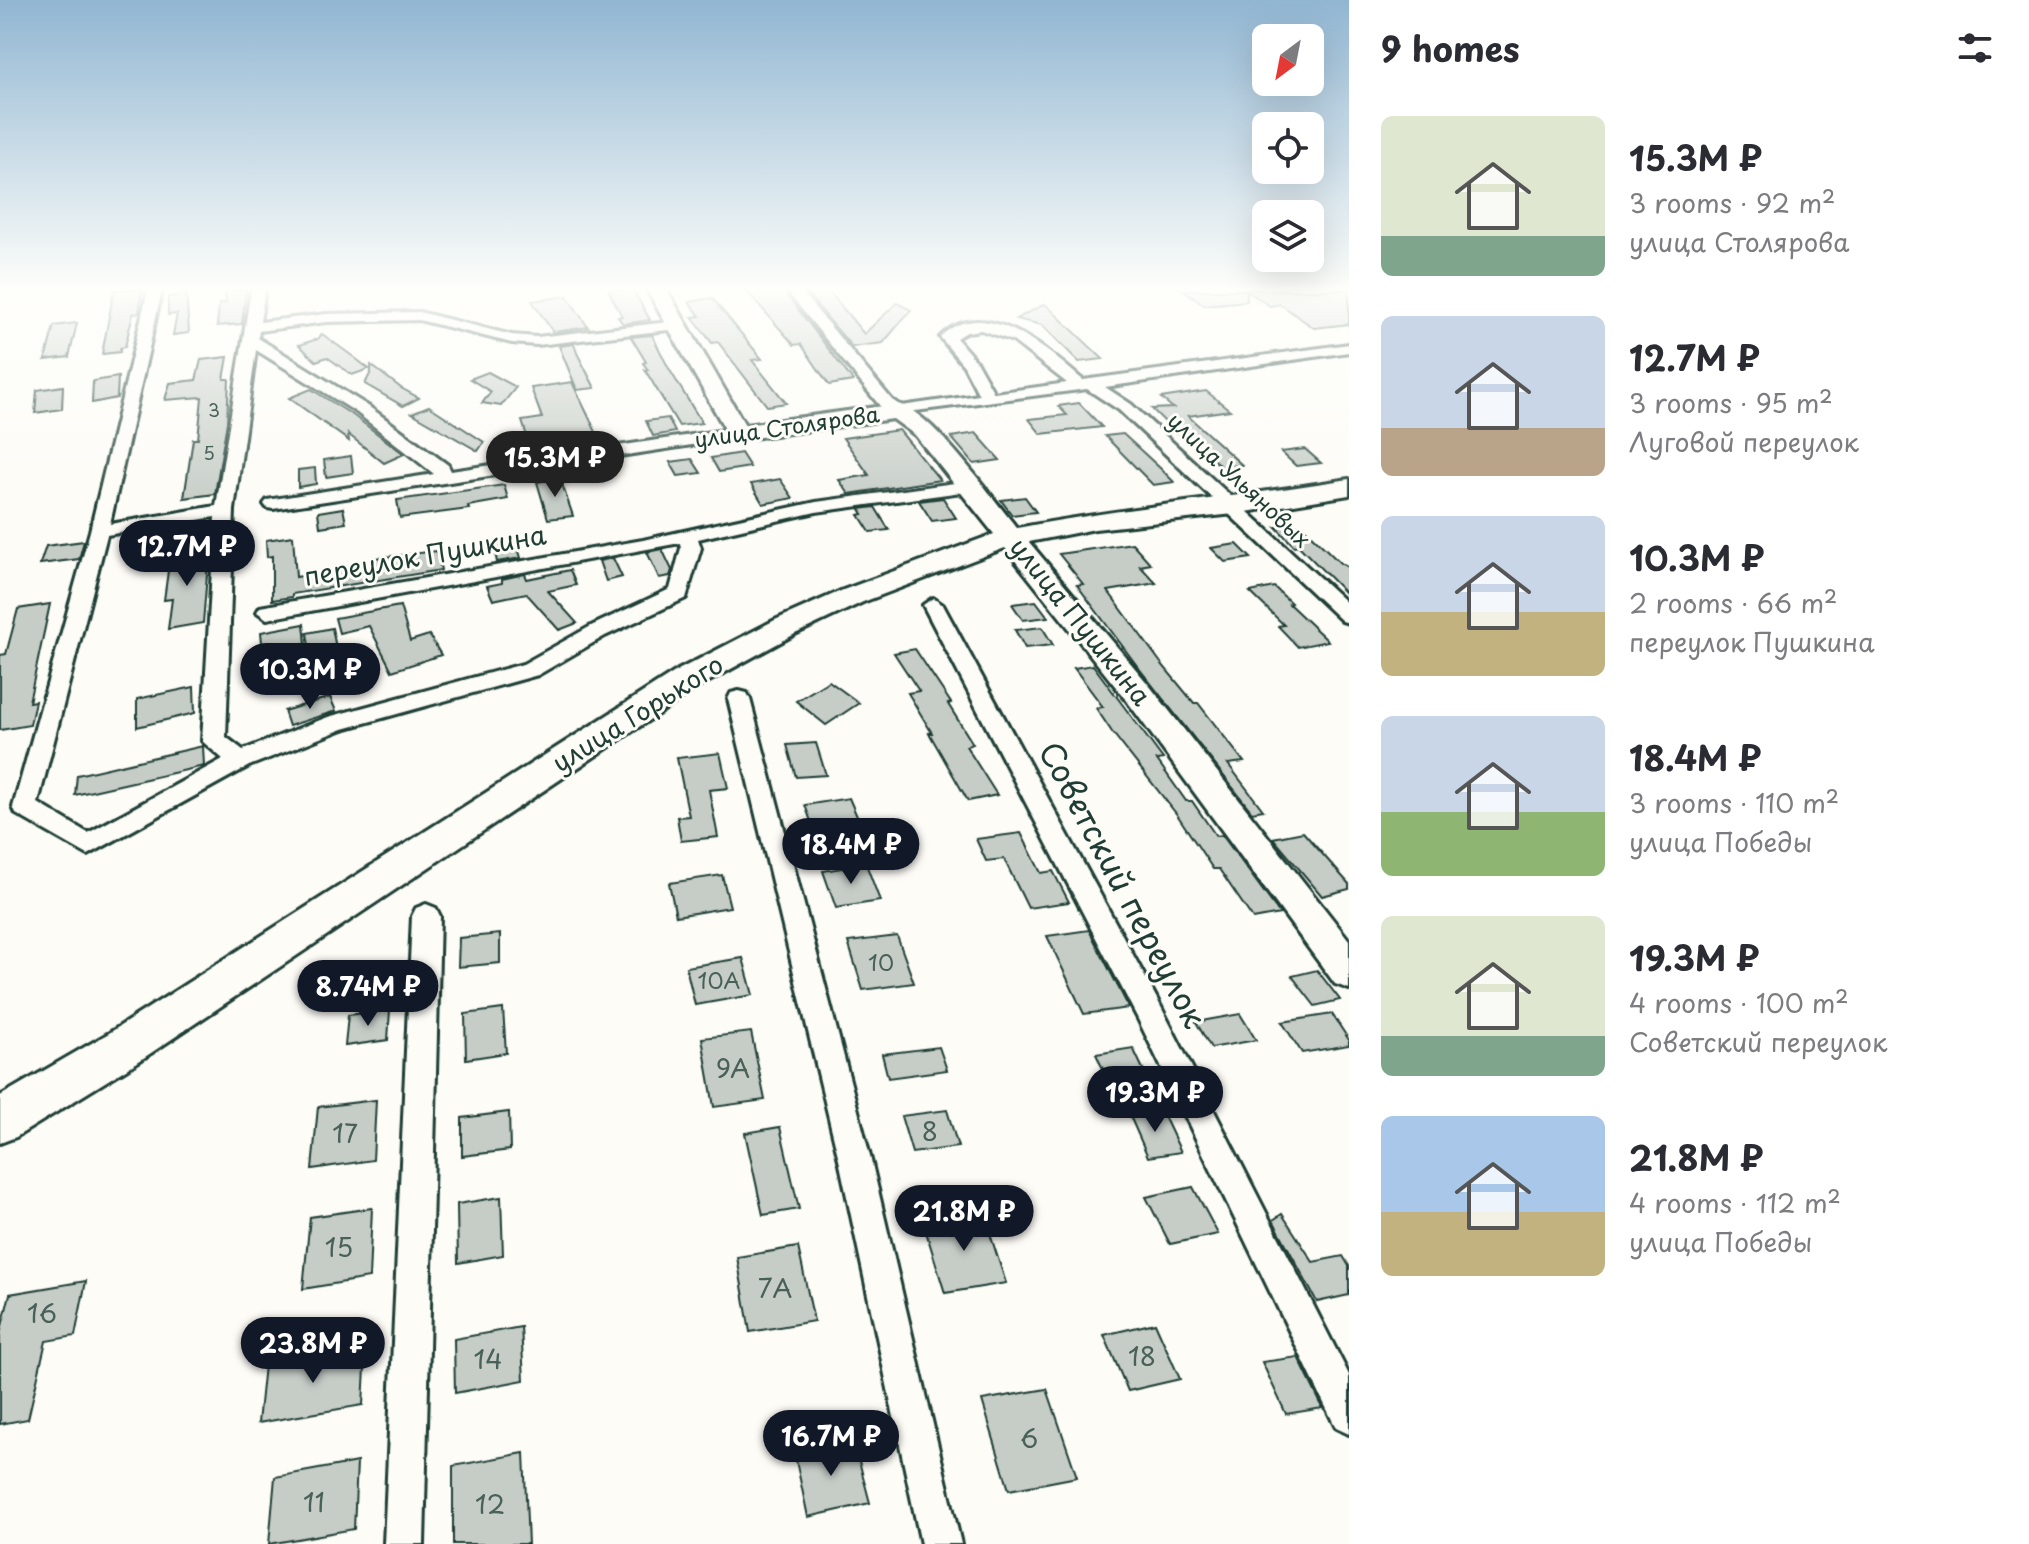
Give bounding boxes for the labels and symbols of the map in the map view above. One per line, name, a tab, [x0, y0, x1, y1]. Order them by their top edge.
north arrow	[1252, 24, 1324, 96]
house number: 3	[208, 396, 220, 423]
street label: улица Столярова	[692, 396, 882, 455]
street label: улица Ульяновых	[1161, 404, 1319, 554]
pin: 15.3M ₽	[481, 431, 629, 499]
house number: 5	[203, 439, 215, 466]
street label: переулок Пушкина	[300, 514, 550, 595]
pin: 12.7M ₽	[113, 520, 261, 588]
street label: улица Пушкина	[1001, 529, 1162, 714]
pin: 10.3M ₽	[236, 643, 384, 711]
street label: улица Горького	[544, 644, 731, 781]
street label: Советский переулок	[1028, 732, 1220, 1036]
pin: 18.4M ₽	[777, 818, 925, 886]
house number: 10	[868, 945, 894, 978]
pin: 8.74M ₽	[294, 960, 442, 1028]
house number: 10А	[698, 963, 741, 996]
house number: 9А	[716, 1048, 750, 1087]
pin: 19.3M ₽	[1081, 1066, 1229, 1134]
house number: 8	[922, 1111, 938, 1150]
house number: 17	[332, 1113, 358, 1152]
pin: 21.8M ₽	[890, 1185, 1038, 1253]
house number: 15	[325, 1227, 353, 1266]
house number: 7А	[758, 1268, 792, 1307]
house number: 16	[27, 1293, 57, 1332]
pin: 23.8M ₽	[239, 1317, 387, 1385]
house number: 18	[1128, 1336, 1156, 1375]
house number: 14	[474, 1339, 502, 1378]
pin: 16.7M ₽	[757, 1410, 905, 1478]
house number: 6	[1020, 1418, 1038, 1457]
house number: 11	[303, 1482, 325, 1521]
house number: 12	[475, 1484, 505, 1523]

